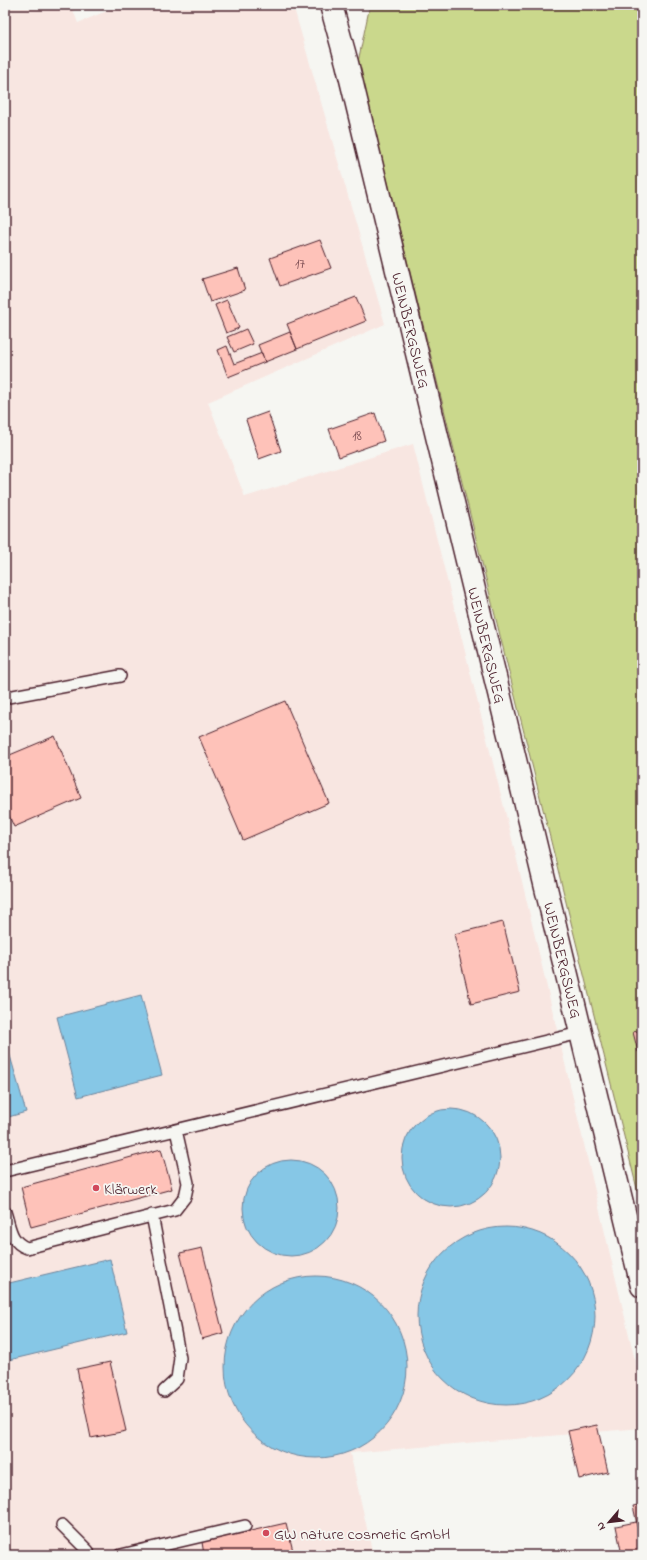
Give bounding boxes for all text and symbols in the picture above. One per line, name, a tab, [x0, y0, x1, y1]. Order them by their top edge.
house number: 17	[295, 254, 305, 275]
street label: WEINBERGSWEG	[384, 270, 435, 391]
house number: 18	[352, 426, 362, 447]
street label: WEINBERGSWEG	[460, 585, 511, 706]
street label: WEINBERGSWEG	[536, 900, 587, 1021]
place label: Klärwerk	[104, 1178, 158, 1202]
marker: Klärwerk	[91, 1183, 101, 1193]
north arrow	[589, 1502, 629, 1542]
text: N	[592, 1519, 610, 1533]
place label: GW nature cosmetic GmbH	[274, 1523, 450, 1547]
marker: GW nature cosmetic GmbH	[261, 1528, 271, 1538]

